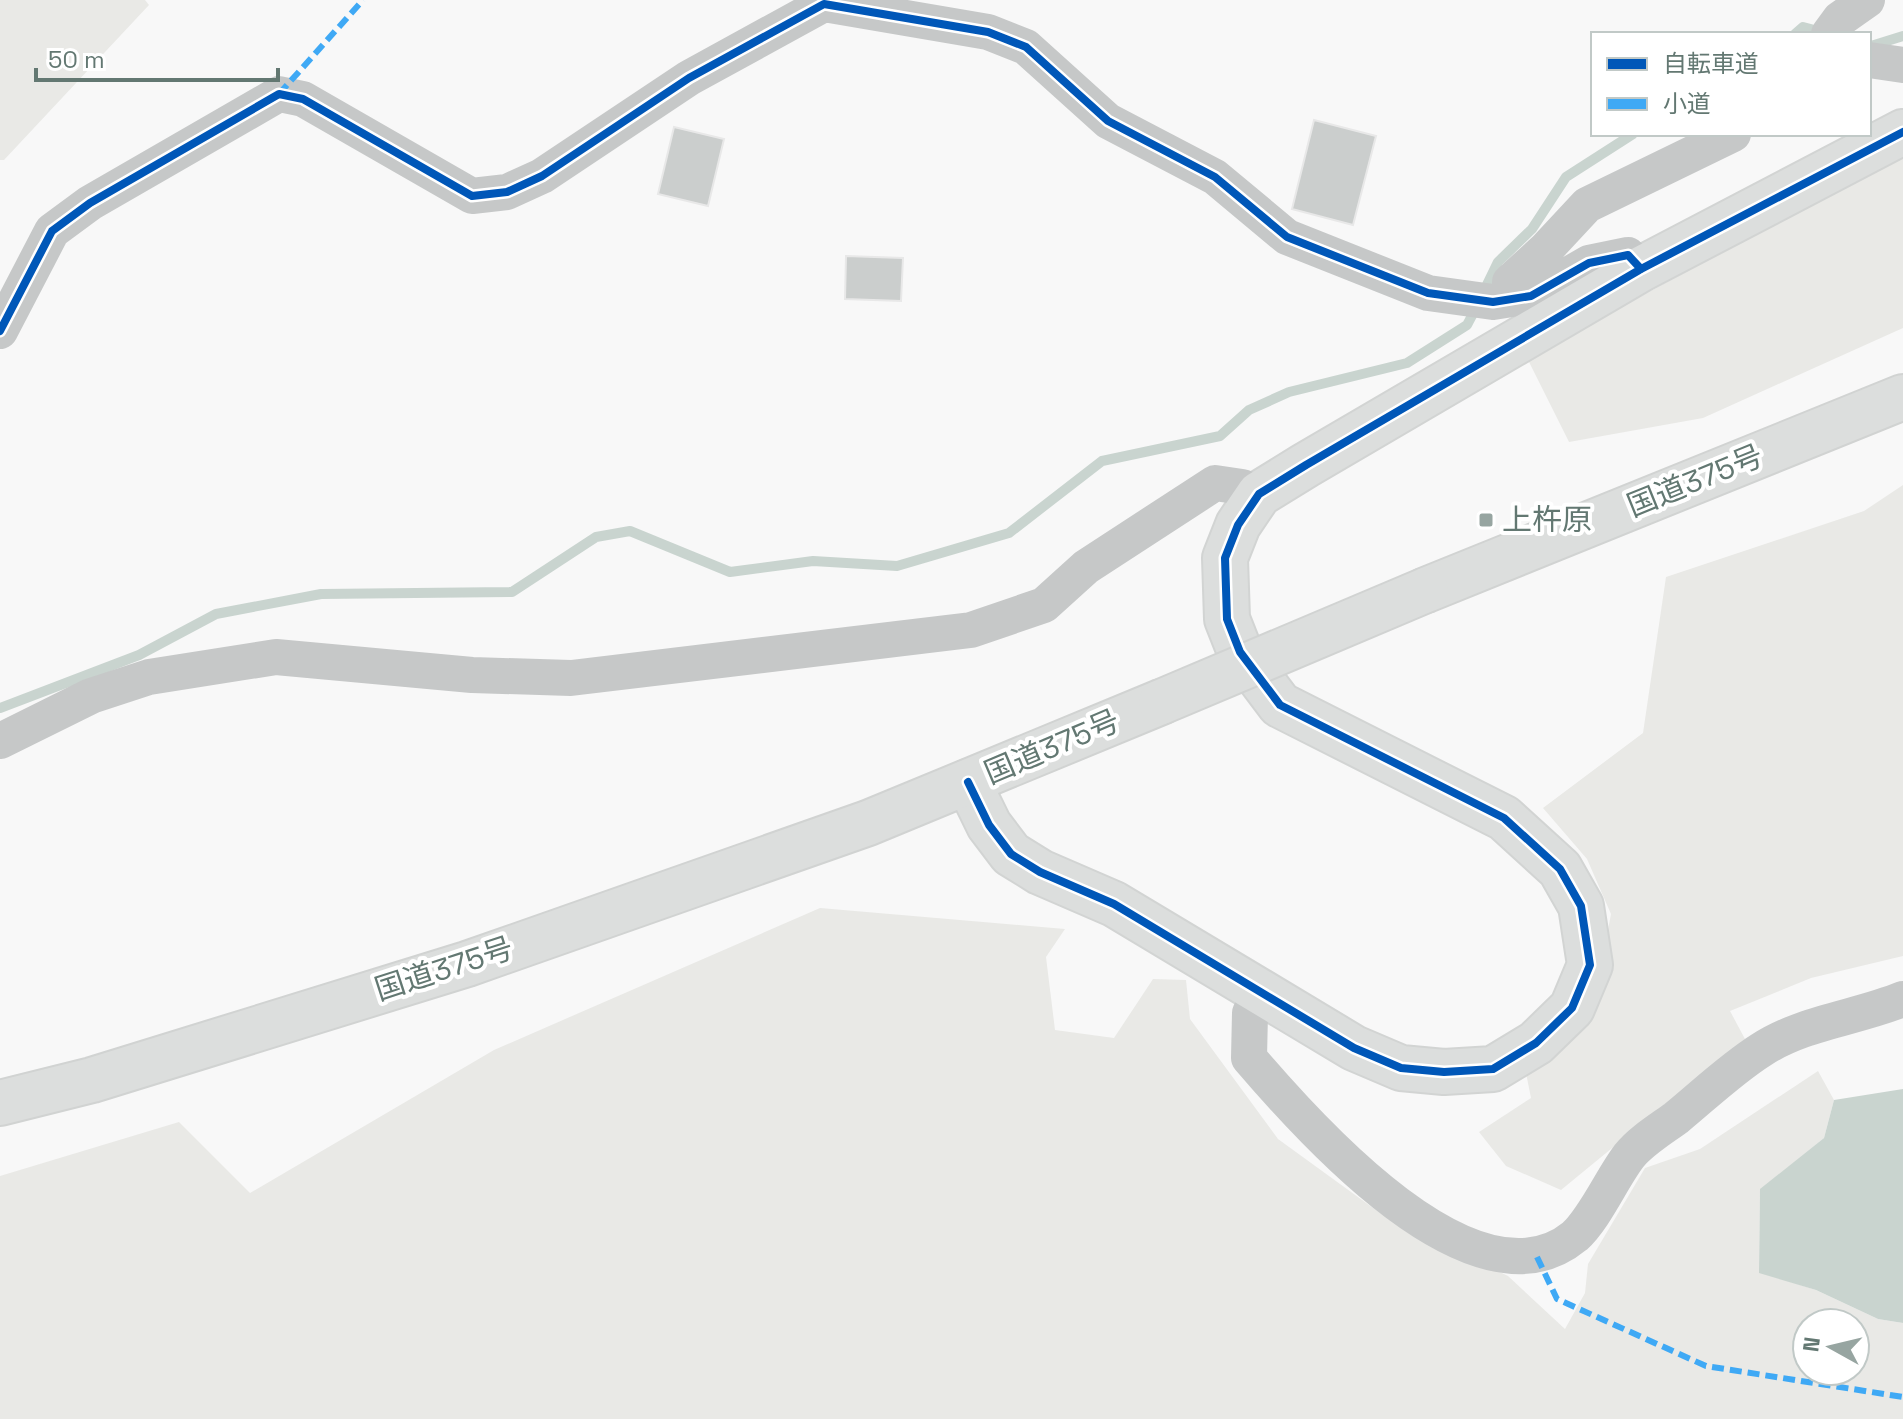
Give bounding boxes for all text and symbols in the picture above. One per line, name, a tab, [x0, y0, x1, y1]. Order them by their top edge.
scale bar	[36, 32, 278, 82]
legend	[1591, 32, 1871, 136]
text: 50 m	[48, 44, 105, 75]
text: 自転車道	[1663, 48, 1759, 79]
text: 小道	[1663, 88, 1711, 119]
street label: 国道375号	[1621, 436, 1768, 525]
place label: 上杵原	[1502, 500, 1592, 539]
marker: 上杵原	[1477, 511, 1495, 529]
street label: 国道375号	[978, 701, 1125, 792]
street label: 国道375号	[370, 928, 518, 1009]
north arrow	[1791, 1307, 1871, 1387]
text: N	[1796, 1335, 1826, 1353]

